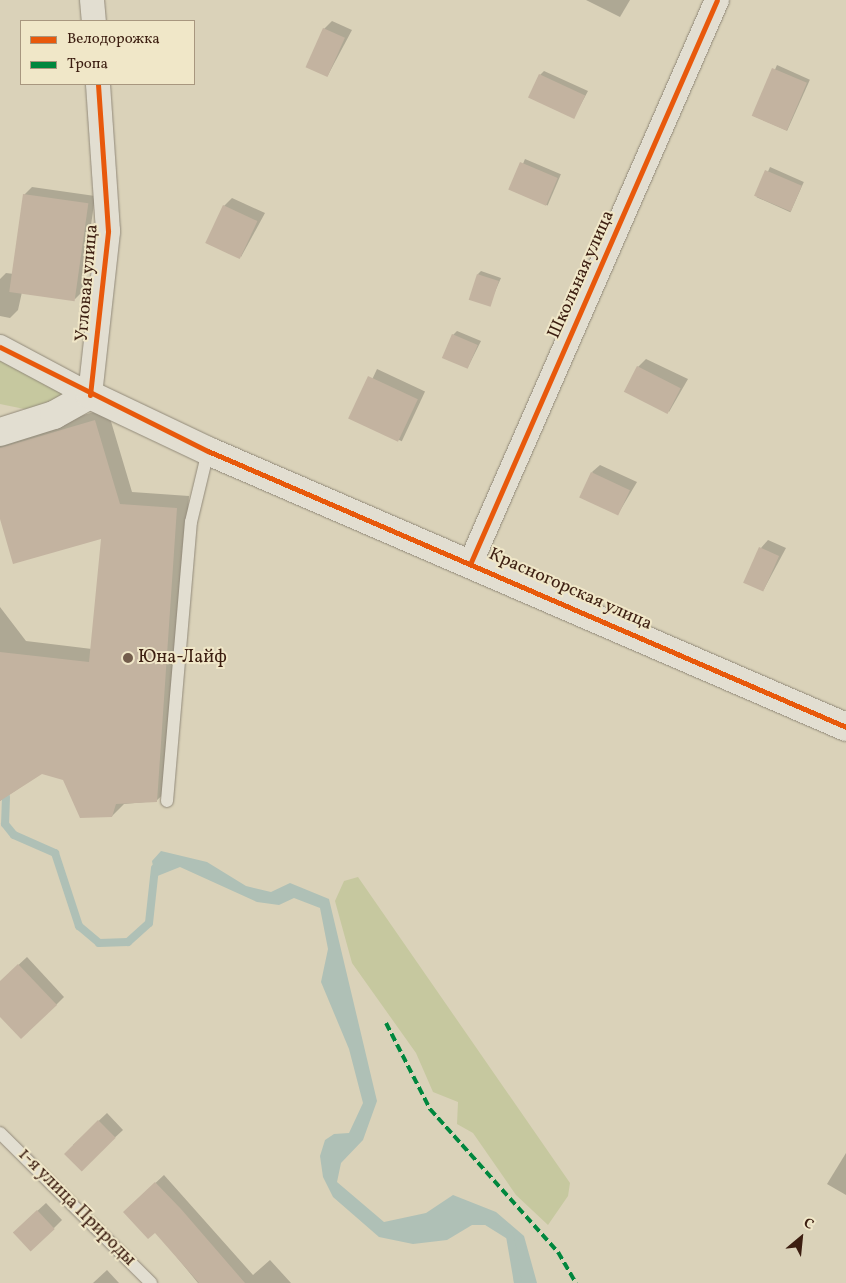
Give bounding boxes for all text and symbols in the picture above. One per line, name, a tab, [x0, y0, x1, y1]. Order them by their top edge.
legend	[20, 20, 195, 85]
text: Велодорожка	[67, 29, 160, 50]
text: Тропа	[67, 54, 108, 75]
street label: Школьная улица	[544, 207, 620, 343]
street label: Угловая улица	[72, 223, 104, 343]
street label: Красногорская улица	[485, 544, 655, 636]
place label: Юна-Лайф	[138, 647, 227, 669]
marker: Юна-Лайф	[122, 652, 134, 664]
street label: 1-я улица Природы	[12, 1144, 140, 1272]
north arrow	[776, 1213, 826, 1263]
text: С	[800, 1214, 817, 1235]

